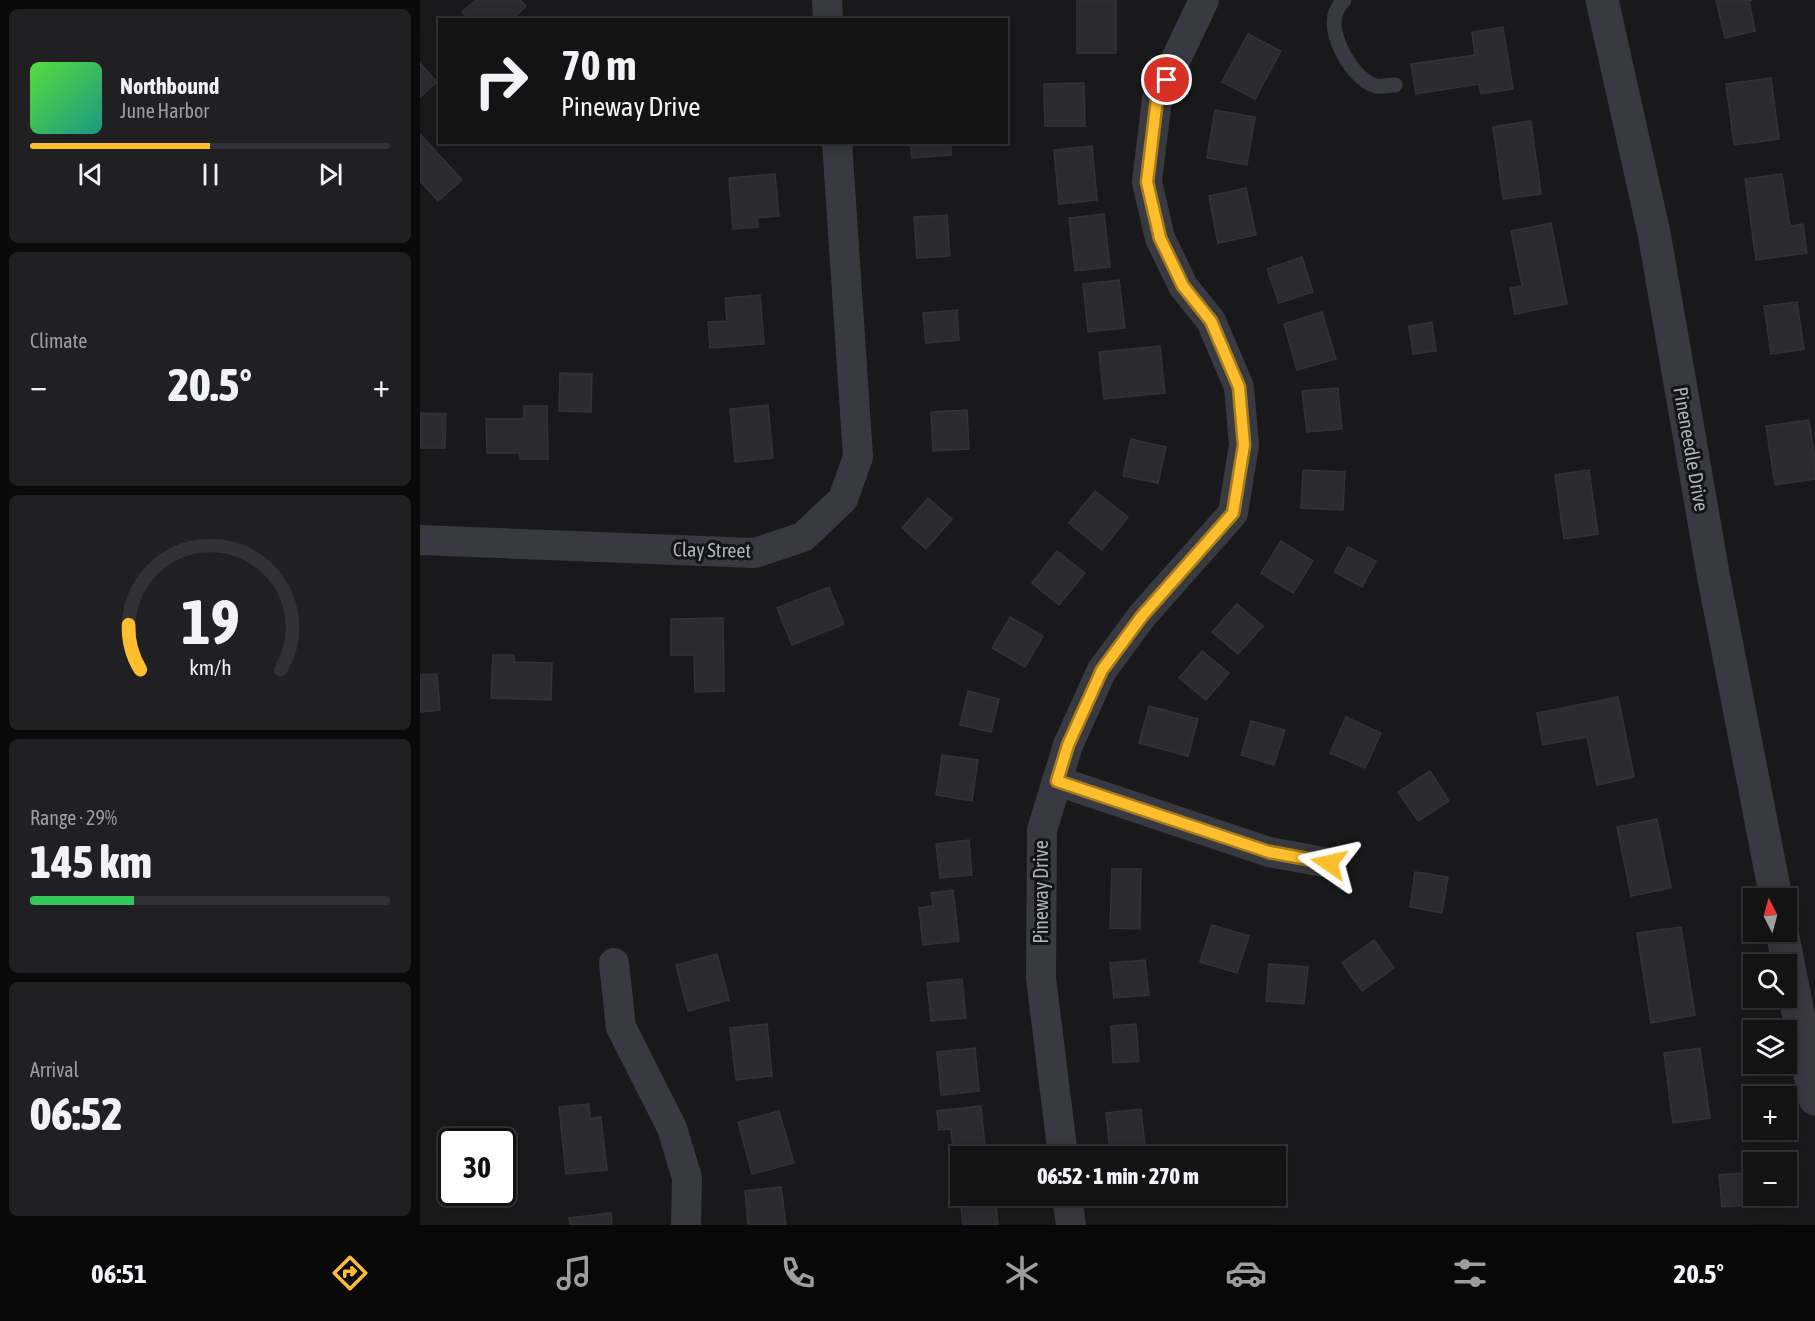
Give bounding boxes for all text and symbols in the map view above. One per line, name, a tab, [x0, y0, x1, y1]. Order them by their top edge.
text: 70 m	[561, 41, 636, 89]
icon: right	[462, 42, 540, 120]
pin	[1141, 54, 1192, 105]
icon: arrive	[1150, 63, 1183, 96]
text: Northbound	[120, 73, 219, 99]
text: Pineway Drive	[561, 91, 701, 122]
text: June Harbor	[120, 99, 209, 122]
icon: previous	[74, 158, 107, 191]
icon: pause	[194, 158, 227, 191]
icon: next	[314, 158, 347, 191]
text: Climate	[30, 329, 87, 352]
text: 20.5°	[168, 359, 252, 411]
text: −	[30, 366, 47, 404]
text: +	[373, 366, 390, 404]
street label: Pineneedle Drive	[1669, 385, 1714, 513]
street label: Clay Street	[673, 537, 752, 562]
text: 19	[181, 586, 239, 657]
text: km/h	[189, 655, 231, 680]
text: Range · 29%	[30, 806, 117, 829]
position arrow	[1297, 831, 1361, 895]
text: 145 km	[30, 836, 152, 888]
street label: Pineway Drive	[1029, 840, 1052, 944]
north arrow	[1743, 888, 1797, 942]
map controls	[1743, 888, 1797, 1206]
button: search	[1743, 954, 1797, 1008]
button: layers	[1743, 1020, 1797, 1074]
text: Arrival	[30, 1058, 79, 1081]
button: +	[1743, 1086, 1797, 1140]
text: 06:52	[30, 1088, 123, 1140]
speed limit sign: 30	[438, 1128, 516, 1206]
button: −	[1743, 1152, 1797, 1206]
text: 06:52 · 1 min · 270 m	[1037, 1163, 1199, 1189]
icon: directions	[329, 1252, 371, 1294]
icon: music	[553, 1252, 595, 1294]
icon: phone	[777, 1252, 819, 1294]
icon: climate	[1001, 1252, 1043, 1294]
icon: car	[1225, 1252, 1267, 1294]
icon: filters	[1449, 1252, 1491, 1294]
text: 06:51	[91, 1258, 147, 1289]
text: 20.5°	[1674, 1258, 1724, 1289]

